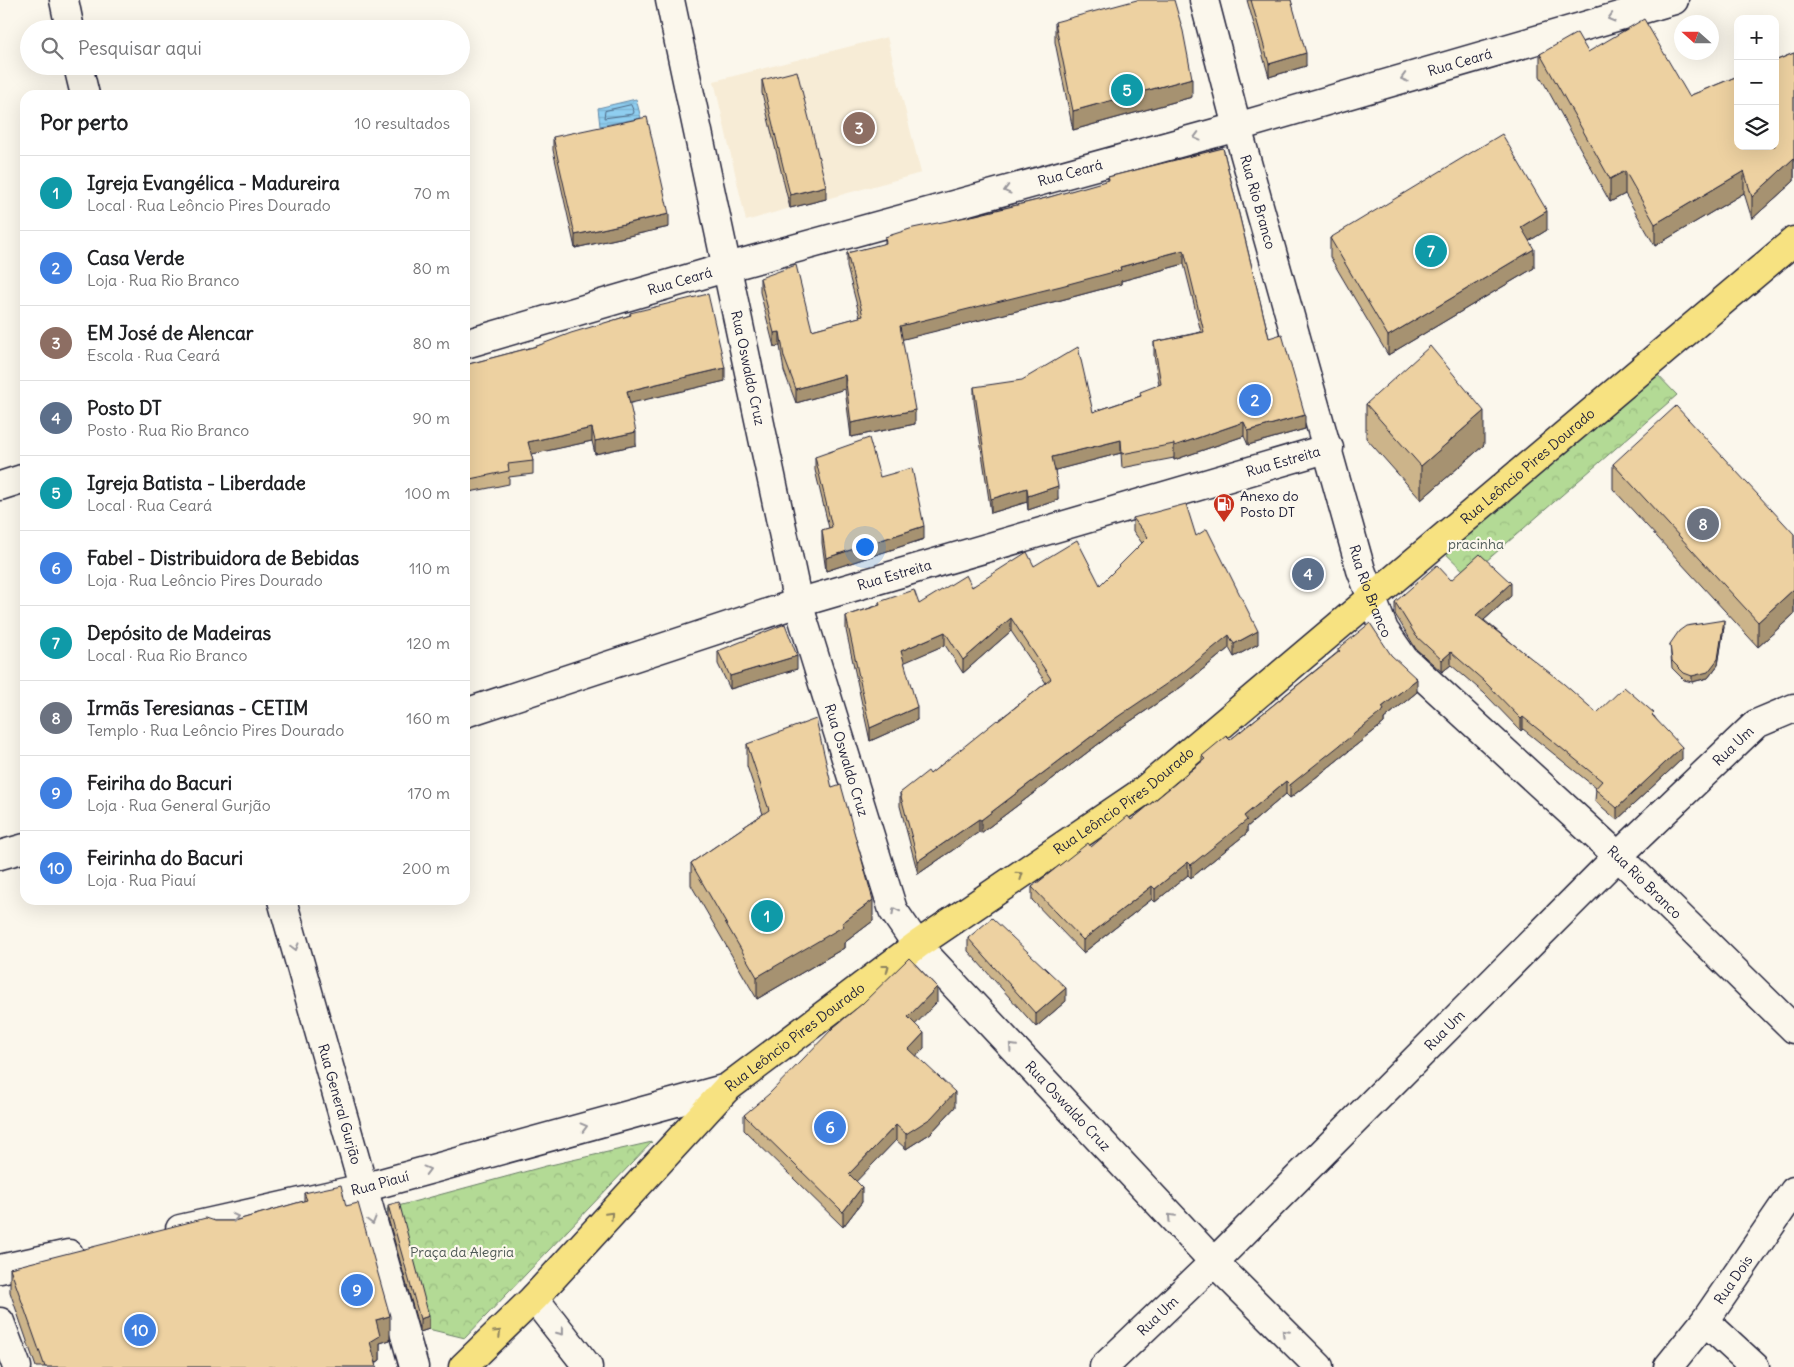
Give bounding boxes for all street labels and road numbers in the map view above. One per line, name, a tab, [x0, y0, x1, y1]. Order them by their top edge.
street label: Rua Ceará	[1426, 44, 1494, 80]
street label: Rua Rio Branco	[1236, 153, 1280, 251]
street label: Rua Ceará	[1036, 155, 1105, 190]
street label: Rua Ceará	[646, 263, 714, 299]
street label: Rua Oswaldo Cruz	[727, 309, 769, 427]
street label: Rua Leôncio Pires Dourado	[1457, 404, 1599, 528]
street label: Rua Estreita	[1244, 442, 1322, 481]
street label: Rua Rio Branco	[1345, 543, 1396, 641]
street label: Rua Estreita	[855, 556, 933, 594]
street label: Rua Oswaldo Cruz	[821, 702, 873, 819]
street label: Rua Um	[1709, 722, 1757, 770]
street label: Rua Leôncio Pires Dourado	[1050, 743, 1198, 859]
street label: Rua Rio Branco	[1604, 842, 1686, 923]
street label: Rua Leôncio Pires Dourado	[721, 979, 868, 1095]
street label: Rua Um	[1421, 1006, 1469, 1054]
street label: Rua General Gurjão	[314, 1042, 365, 1167]
street label: Rua Oswaldo Cruz	[1021, 1057, 1115, 1155]
street label: Rua Piauí	[349, 1167, 411, 1199]
street label: Rua Dois	[1710, 1252, 1756, 1308]
street label: Rua Um	[1133, 1292, 1182, 1340]

